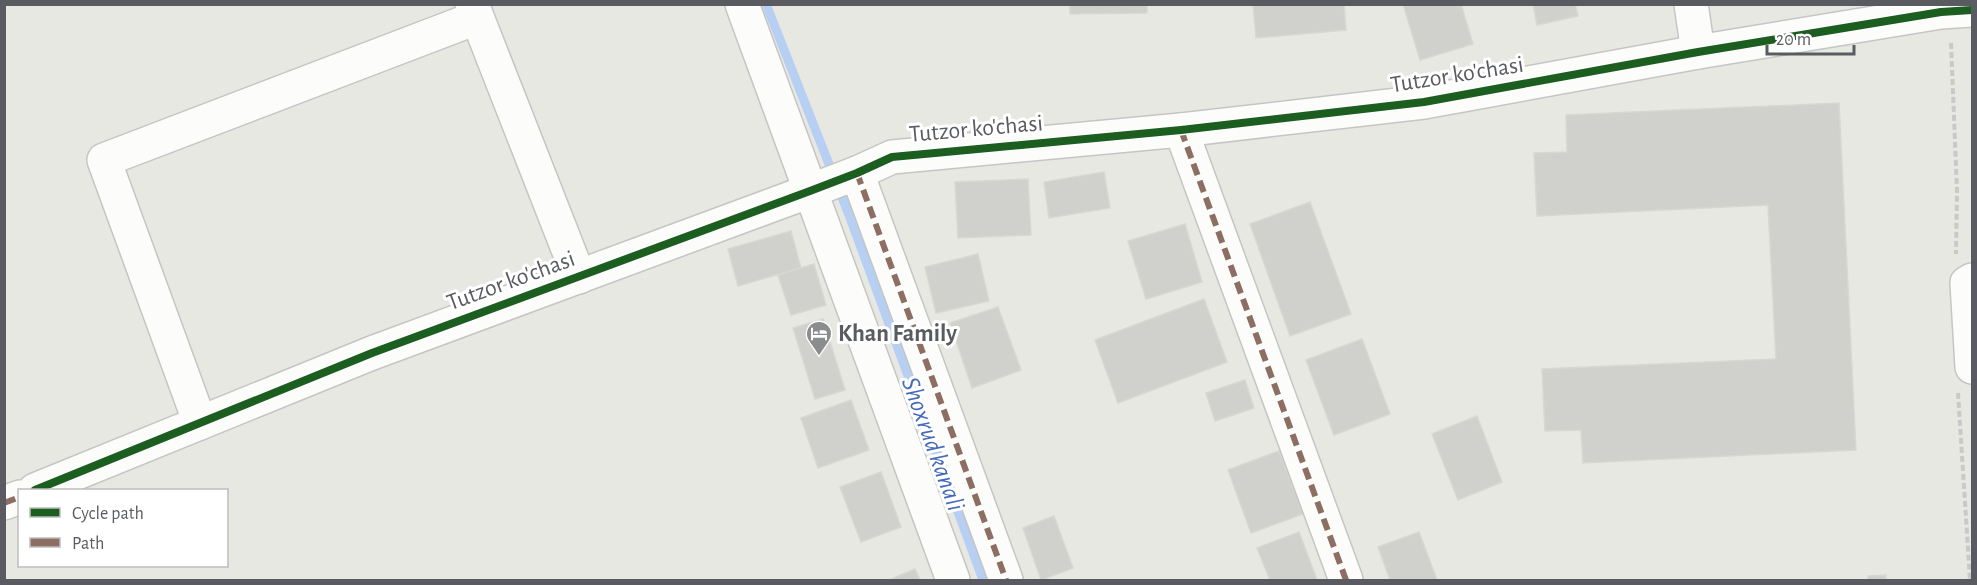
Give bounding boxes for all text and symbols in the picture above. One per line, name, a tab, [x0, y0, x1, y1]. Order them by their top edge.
scale bar	[1767, 18, 1854, 56]
text: 20 m	[1776, 31, 1811, 49]
street label: Tutzor ko'chasi	[1389, 53, 1525, 97]
street label: Tutzor ko'chasi	[908, 111, 1044, 147]
street label: Tutzor ko'chasi	[444, 247, 578, 315]
hotel icon: Khan Family	[804, 319, 834, 357]
place label: Khan Family	[838, 322, 957, 346]
water label: Shoxrud kanali	[897, 374, 969, 515]
legend	[18, 489, 228, 567]
text: Cycle path	[72, 505, 144, 523]
text: Path	[72, 535, 104, 553]

